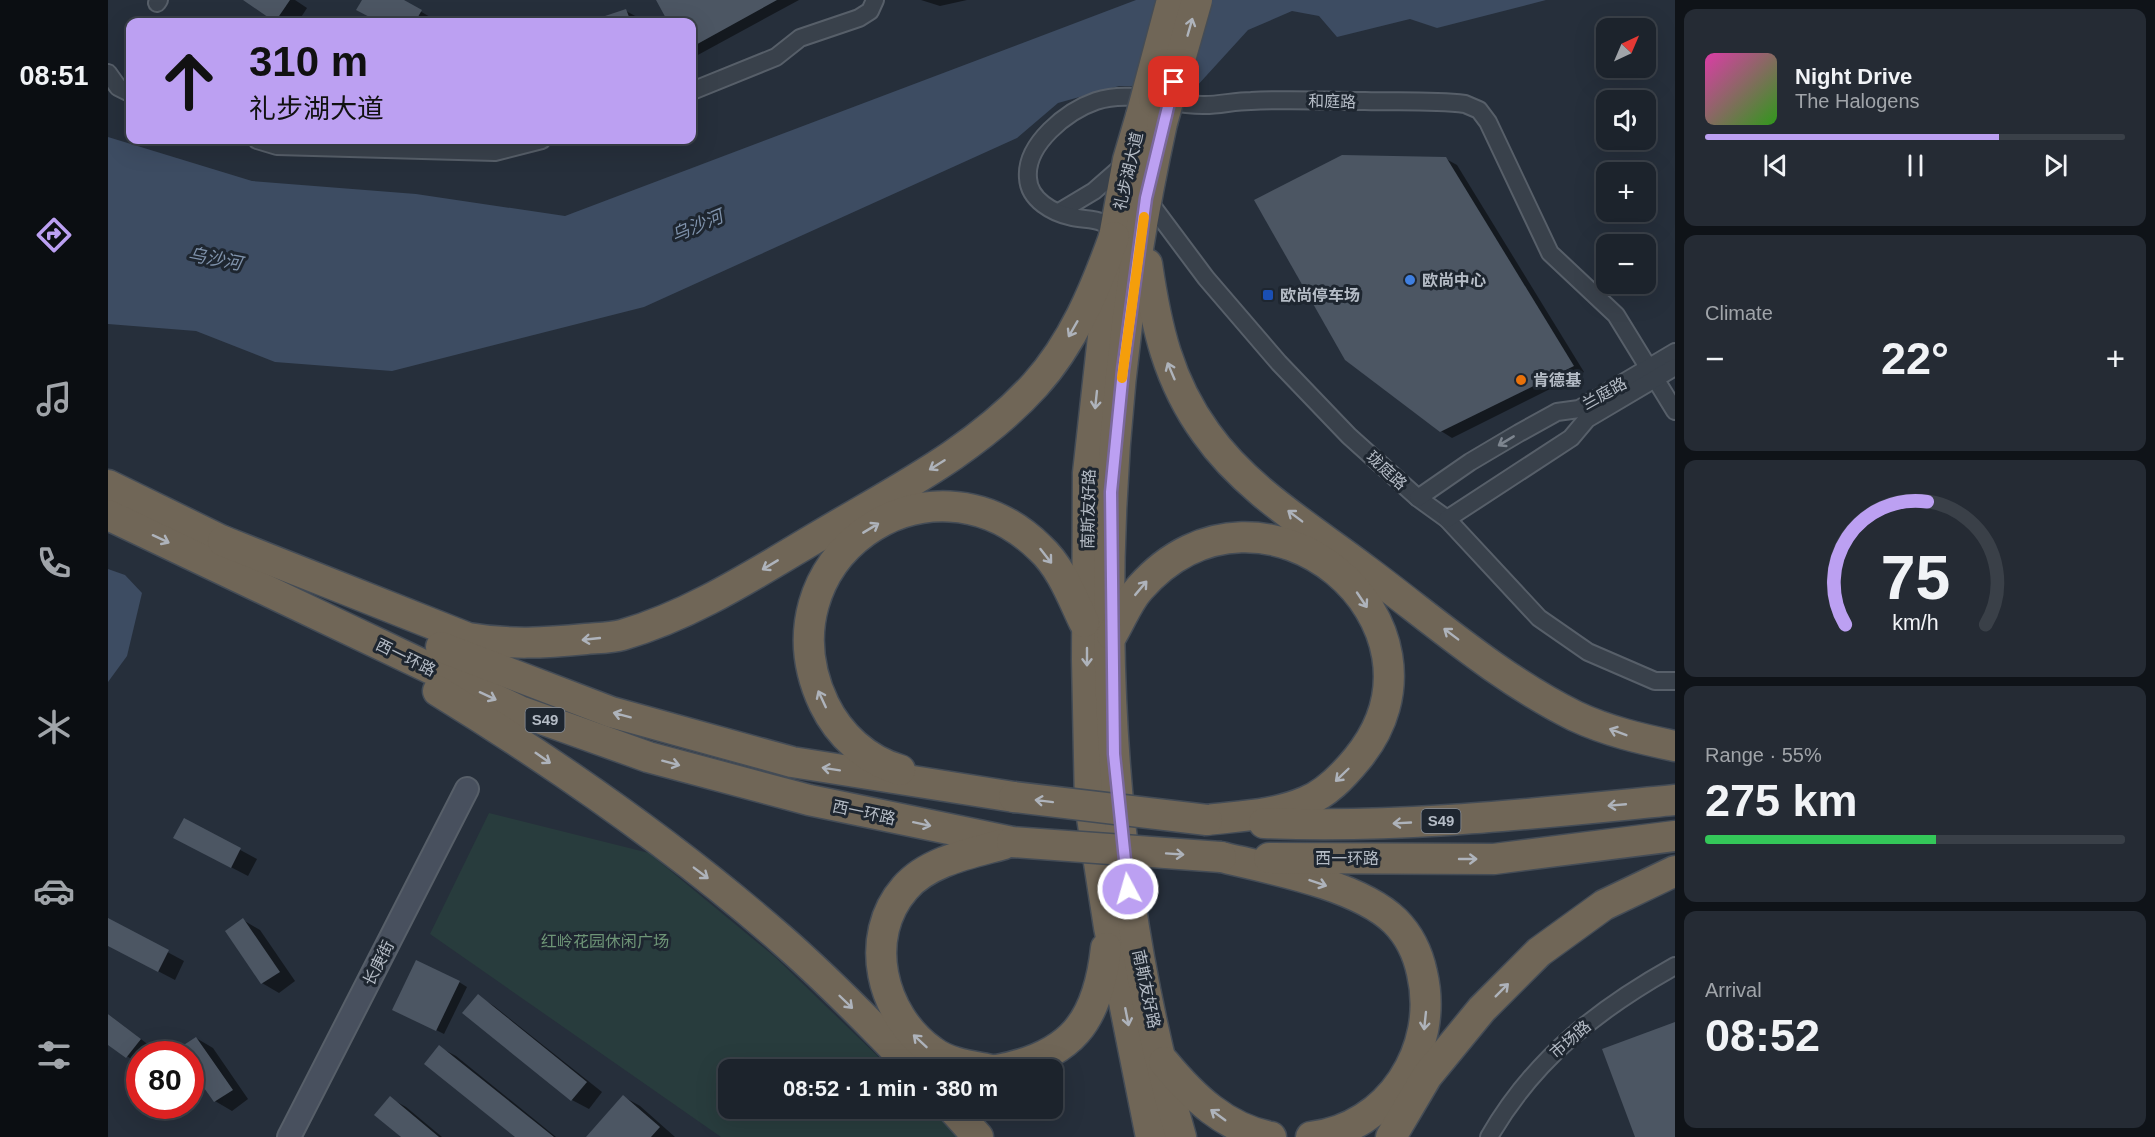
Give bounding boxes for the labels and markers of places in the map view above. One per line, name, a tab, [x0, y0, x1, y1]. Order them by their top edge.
pin	[1148, 56, 1199, 107]
place label: 欧尚中心	[1422, 272, 1486, 289]
marker: 欧尚中心	[1403, 273, 1417, 287]
place label: 欧尚停车场	[1280, 287, 1360, 304]
marker: 欧尚停车场	[1261, 288, 1275, 302]
place label: 肯德基	[1533, 371, 1582, 389]
marker: 肯德基	[1514, 373, 1528, 387]

